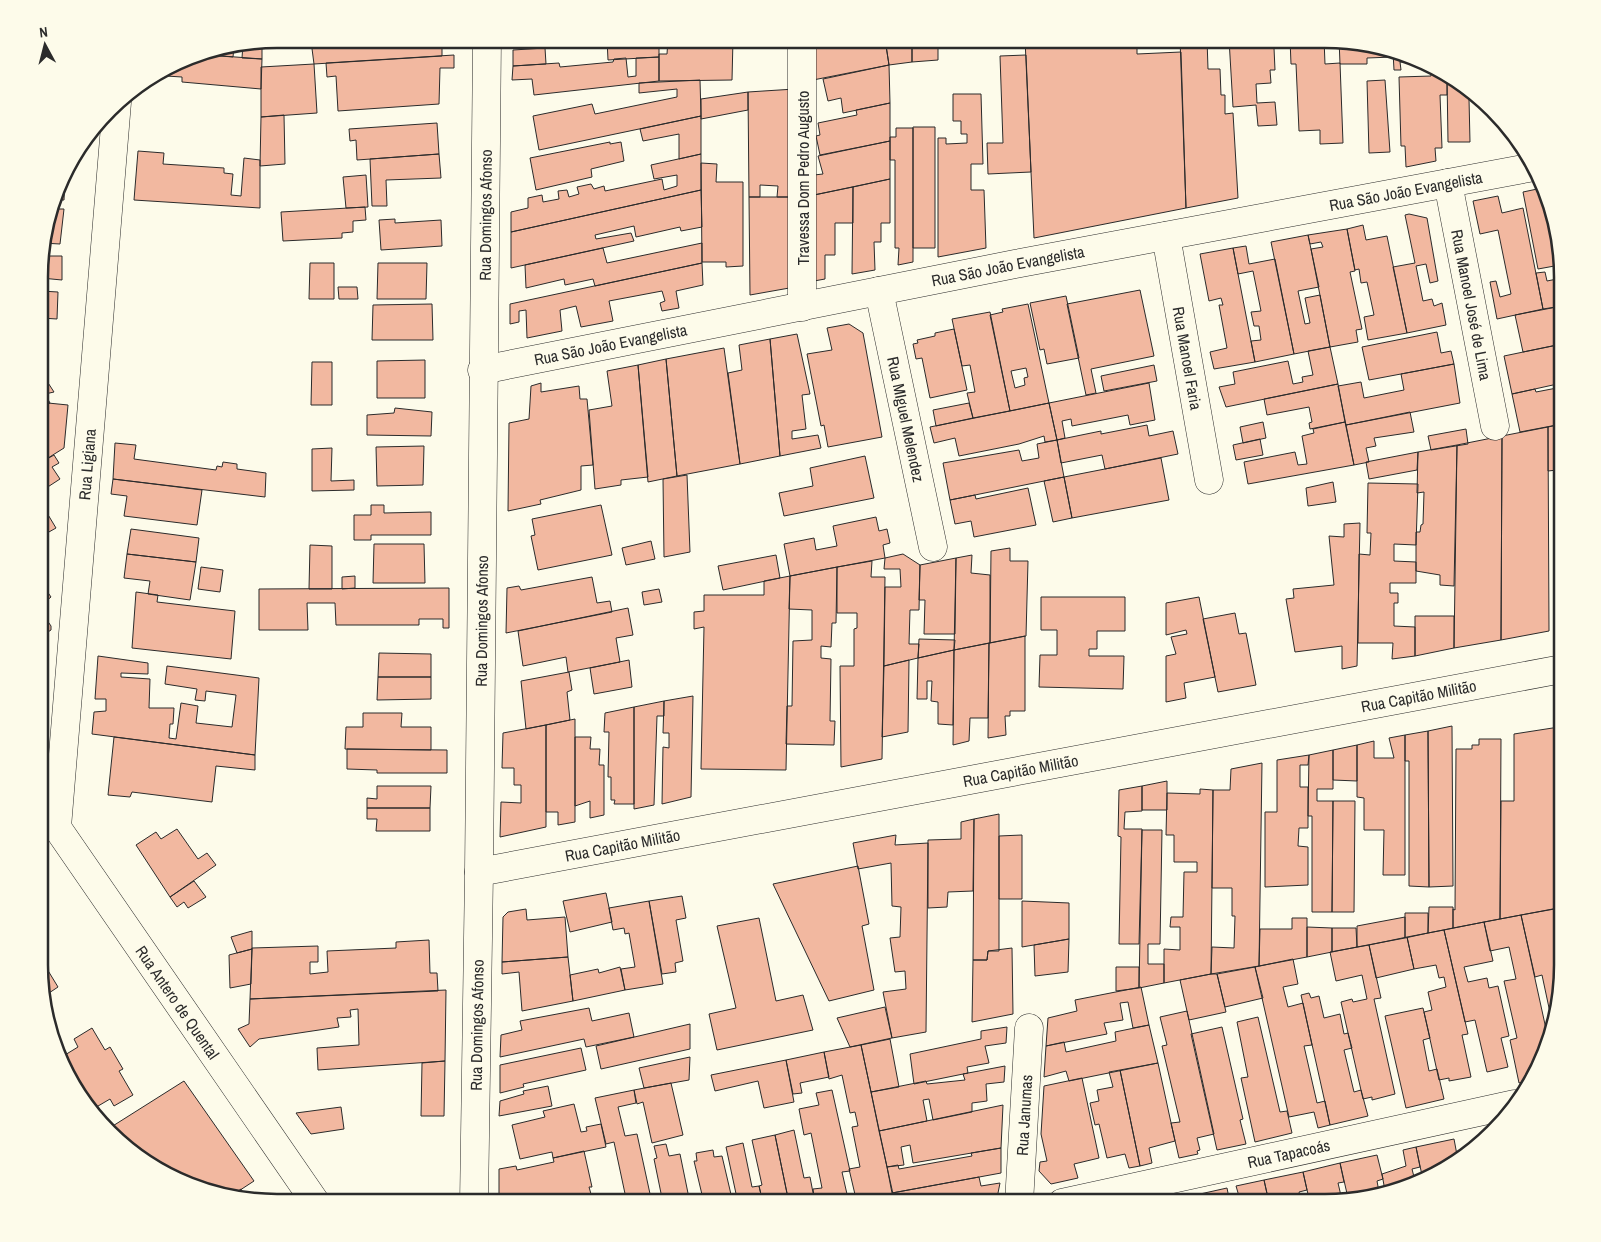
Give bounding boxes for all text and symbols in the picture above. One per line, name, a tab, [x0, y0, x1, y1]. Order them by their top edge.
north arrow	[20, 20, 70, 70]
text: N	[38, 23, 49, 42]
street label: Travessa Dom Pedro Augusto	[792, 91, 814, 265]
street label: Rua Domingos Afonso	[474, 149, 497, 281]
street label: Rua São João Evangelista	[1327, 166, 1485, 216]
street label: Rua Manoel José de Lima	[1446, 227, 1497, 383]
street label: Rua São João Evangelista	[929, 240, 1087, 291]
street label: Rua Manoel Faria	[1168, 305, 1208, 412]
street label: Rua São João Evangelista	[532, 318, 690, 370]
street label: Rua MIguel Melendez	[882, 354, 930, 484]
street label: Rua Ligiana	[73, 427, 101, 501]
street label: Rua Domingos Afonso	[470, 555, 493, 687]
street label: Rua Capitão Militão	[1359, 674, 1478, 717]
street label: Rua Capitão Militão	[961, 749, 1080, 792]
street label: Rua Capitão Militão	[563, 824, 682, 867]
street label: Rua Antero de Quental	[131, 941, 225, 1064]
street label: Rua Domingos Afonso	[465, 959, 489, 1091]
street label: Rua Janumas	[1011, 1074, 1037, 1156]
street label: Rua Tapacoás	[1245, 1134, 1332, 1173]

